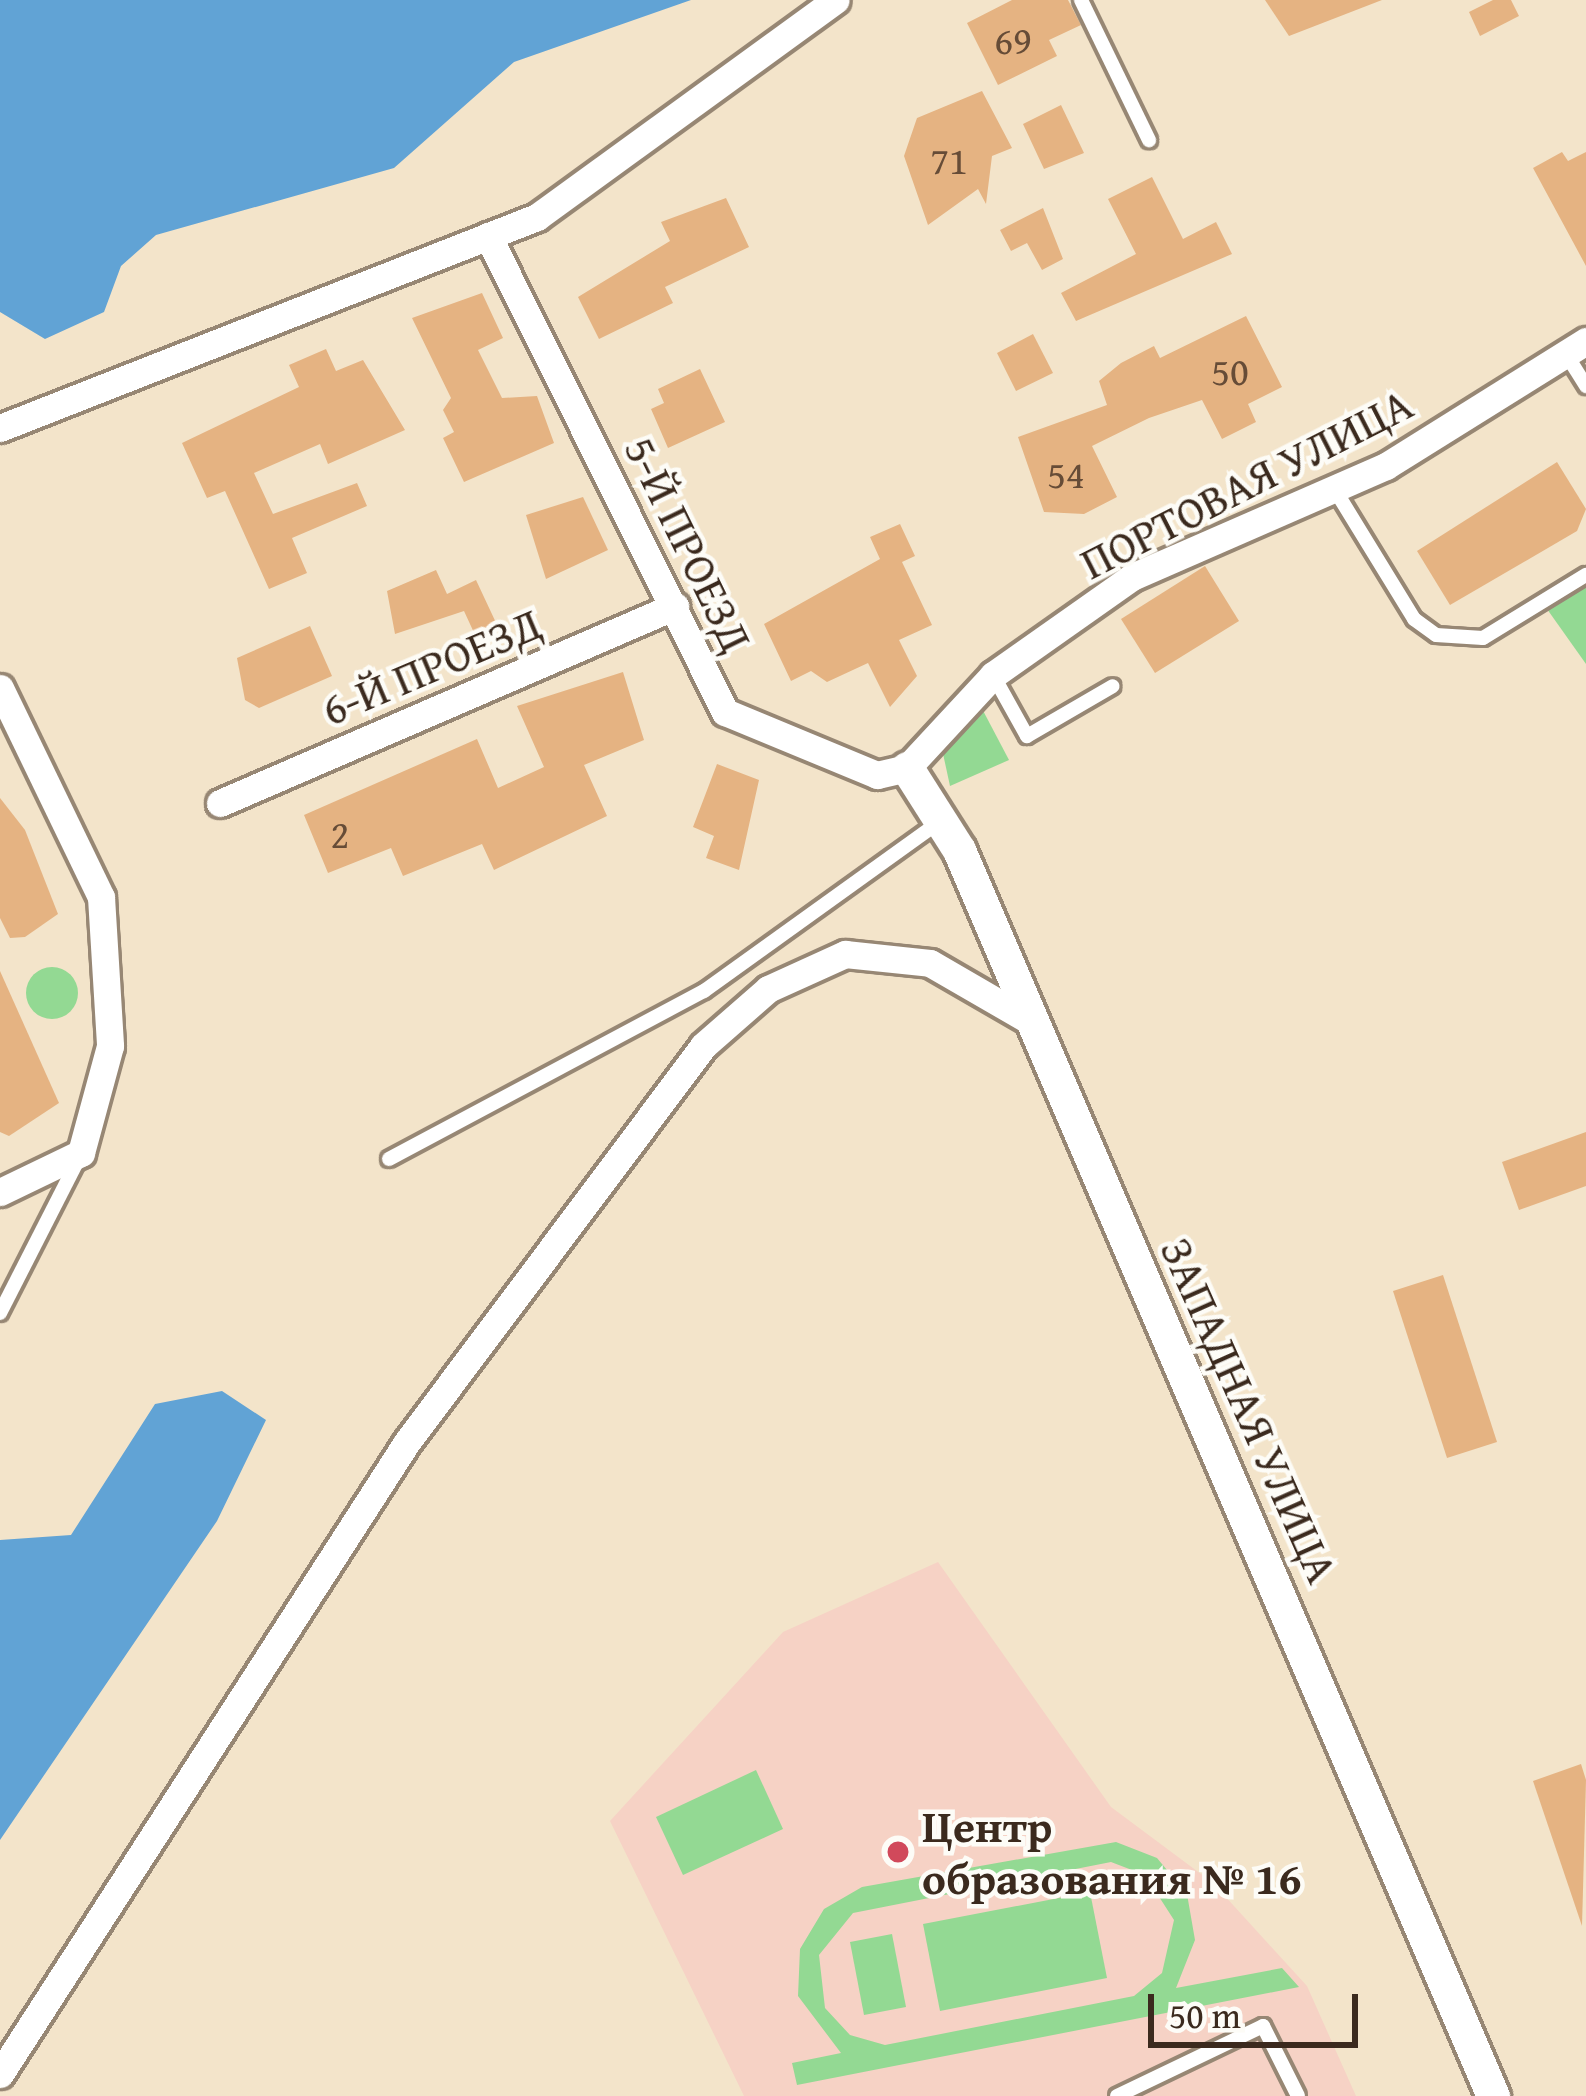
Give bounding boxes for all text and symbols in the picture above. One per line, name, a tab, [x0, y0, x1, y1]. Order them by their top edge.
house number: 69	[994, 17, 1032, 63]
house number: 71	[930, 137, 968, 183]
house number: 50	[1211, 348, 1249, 394]
street label: ПОРТОВАЯ УЛИЦА	[1071, 376, 1421, 590]
street label: 5-Й ПРОЕЗД	[614, 428, 764, 660]
house number: 54	[1047, 451, 1085, 497]
street label: 6-Й ПРОЕЗД	[313, 596, 549, 736]
house number: 2	[331, 811, 349, 857]
street label: ЗАПАДНАЯ УЛИЦА	[1150, 1229, 1350, 1591]
place label: Центр образования № 16	[922, 1799, 1302, 1905]
marker: Центр образования № 16	[885, 1839, 911, 1865]
scale bar	[1154, 1970, 1364, 2044]
text: 50 m	[1169, 1988, 1241, 2041]

